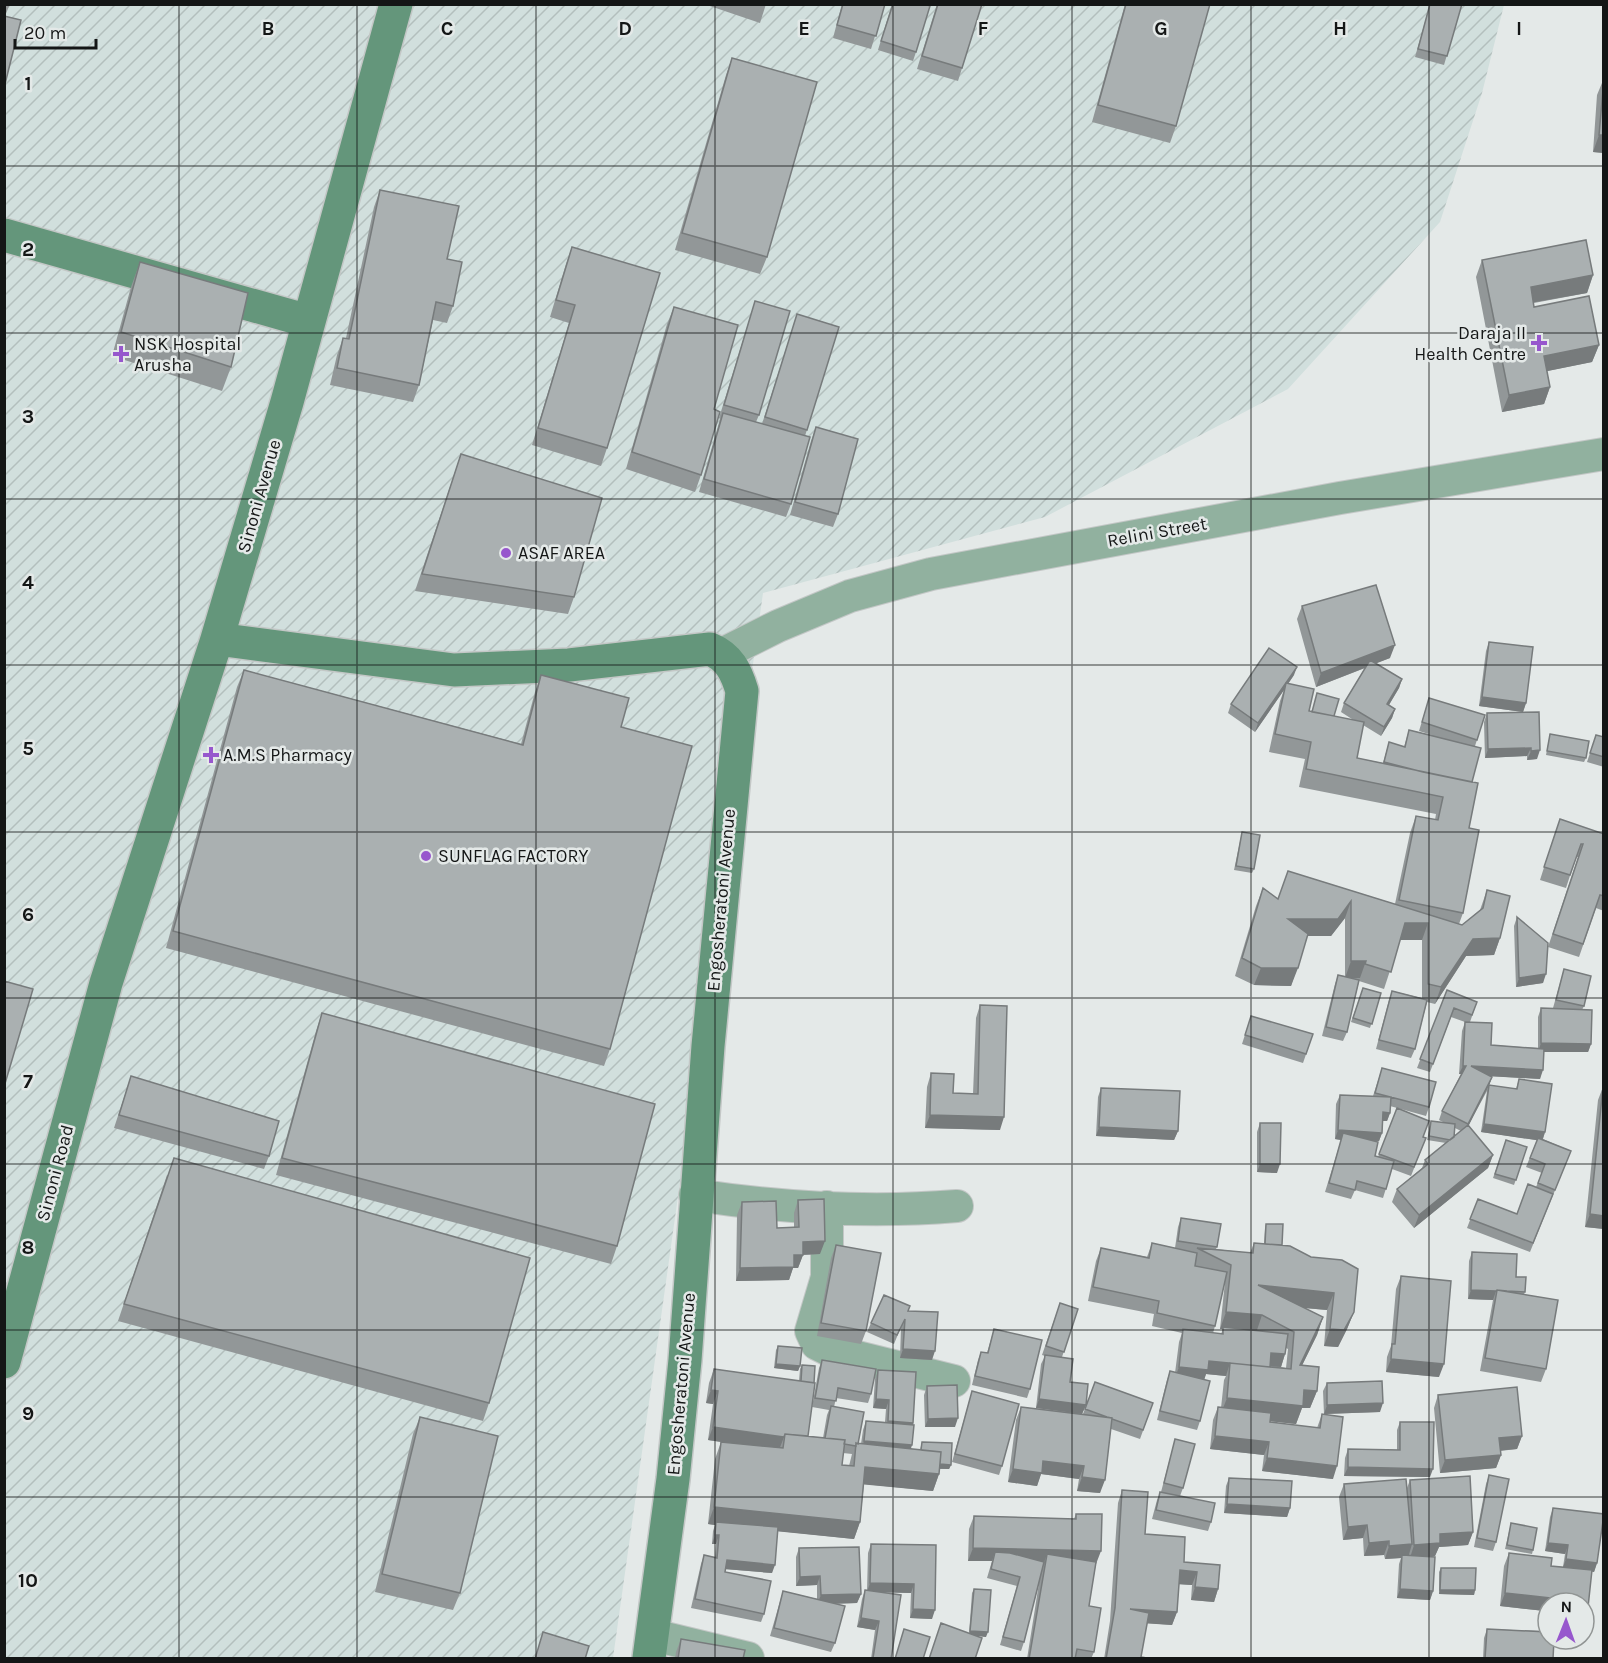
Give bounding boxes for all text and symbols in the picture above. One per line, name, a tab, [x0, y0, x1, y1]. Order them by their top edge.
scale bar	[15, 12, 96, 50]
text: B	[262, 17, 274, 40]
text: C	[441, 17, 453, 40]
text: D	[618, 17, 632, 40]
text: E	[798, 17, 810, 40]
text: F	[978, 17, 989, 40]
text: G	[1154, 17, 1168, 40]
text: H	[1333, 17, 1347, 40]
text: I	[1516, 17, 1522, 40]
text: 20 m	[24, 22, 66, 44]
text: 1	[24, 72, 32, 95]
text: 2	[22, 238, 34, 261]
place label: Daraja II Health Centre	[1414, 322, 1526, 365]
place label: NSK Hospital Arusha	[134, 333, 241, 376]
marker: Daraja II Health Centre	[1530, 334, 1548, 352]
marker: NSK Hospital Arusha	[112, 345, 130, 363]
text: 3	[22, 405, 34, 428]
street label: Sinoni Avenue	[232, 437, 286, 555]
street label: Relini Street	[1106, 512, 1209, 552]
place label: ASAF AREA	[518, 542, 605, 564]
marker: ASAF AREA	[499, 546, 513, 560]
text: 4	[22, 571, 34, 594]
text: 5	[22, 737, 34, 760]
place label: A.M.S Pharmacy	[223, 744, 352, 766]
marker: A.M.S Pharmacy	[204, 748, 218, 762]
street label: Engosheratoni Avenue	[702, 808, 740, 992]
place label: SUNFLAG FACTORY	[438, 845, 588, 867]
marker: SUNFLAG FACTORY	[419, 849, 433, 863]
text: 6	[22, 903, 34, 926]
text: 7	[23, 1070, 33, 1093]
street label: Sinoni Road	[32, 1122, 78, 1224]
text: 8	[22, 1236, 34, 1259]
street label: Engosheratoni Avenue	[662, 1292, 700, 1476]
text: 9	[22, 1402, 34, 1425]
text: 10	[18, 1569, 38, 1592]
north arrow	[1536, 1591, 1596, 1651]
text: N	[1560, 1597, 1572, 1616]

